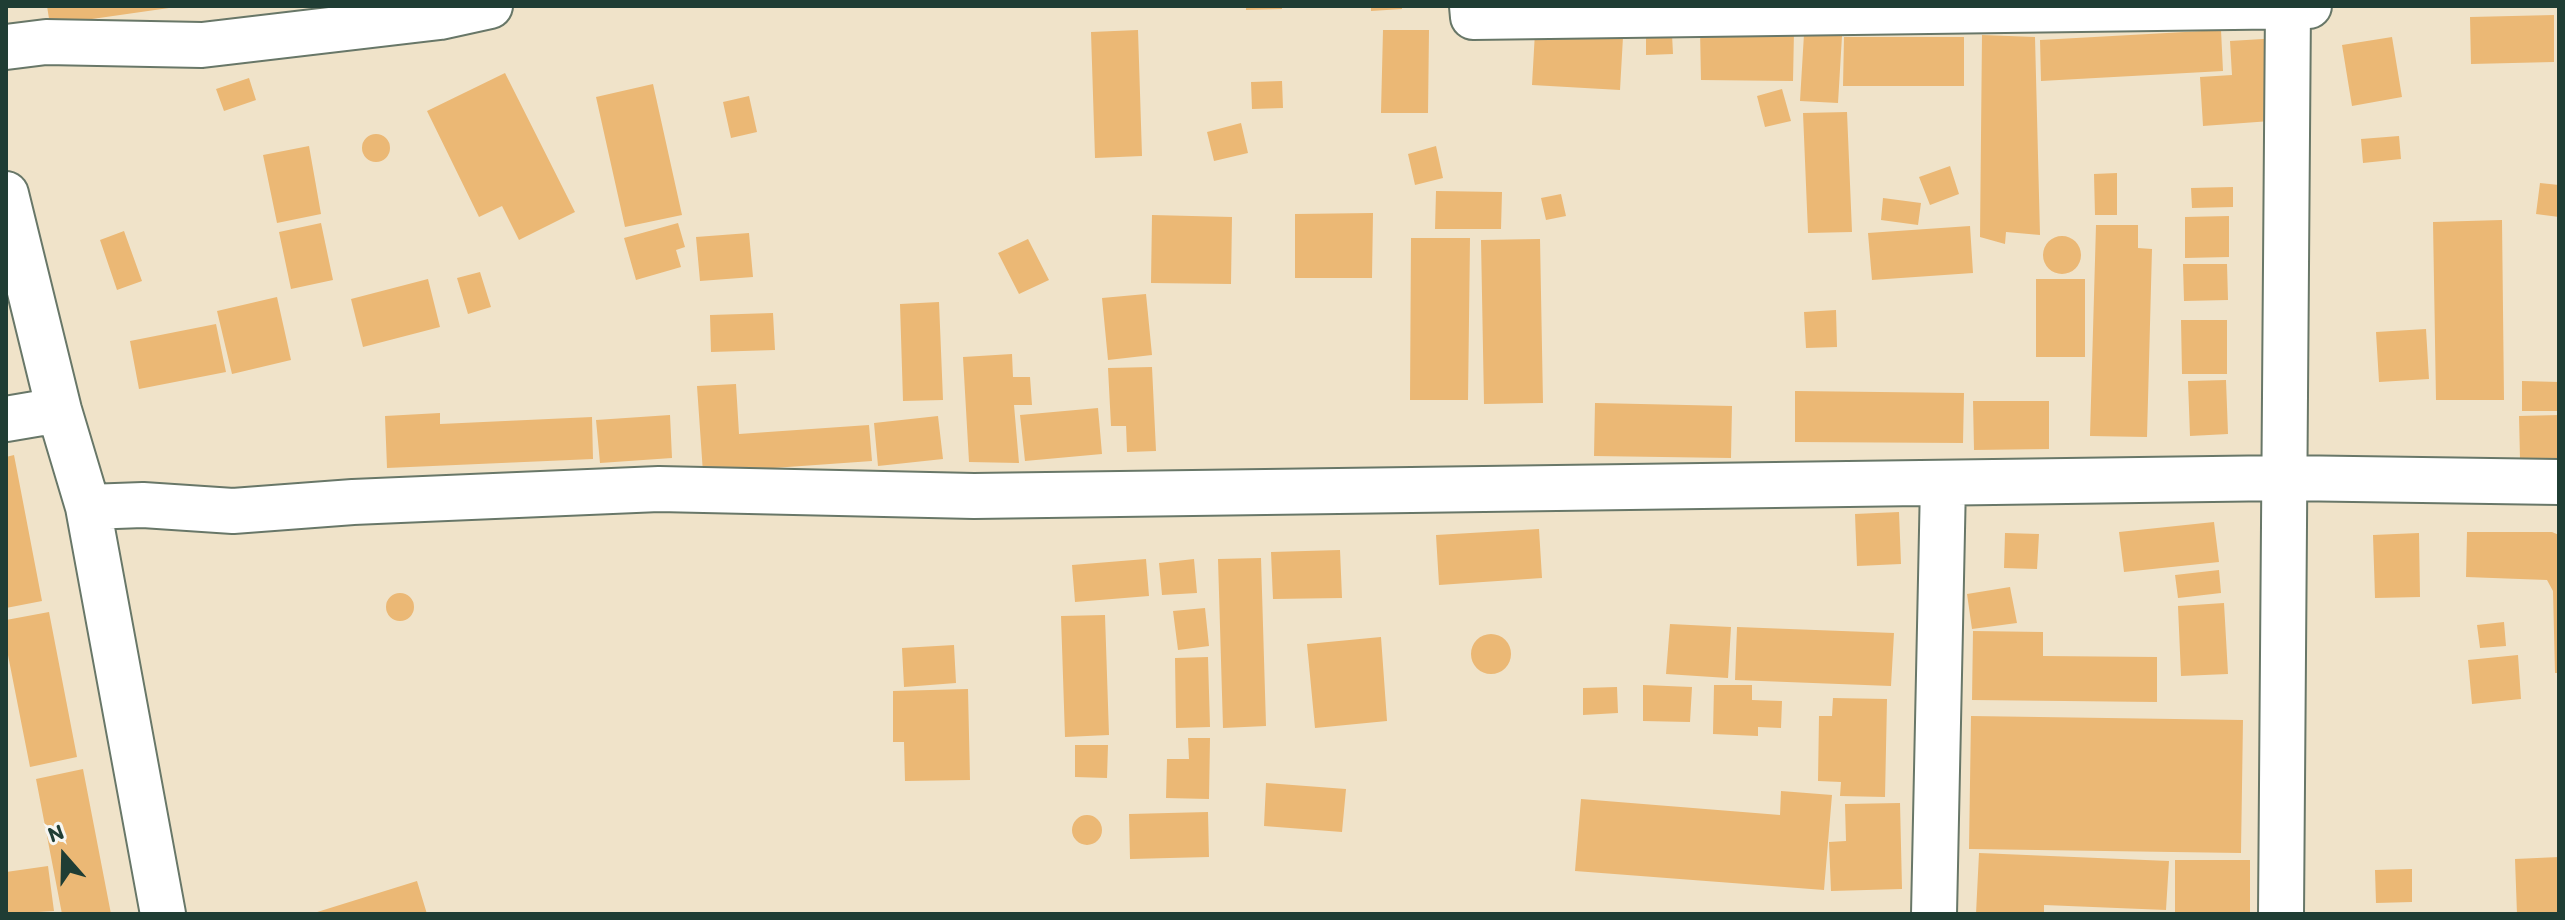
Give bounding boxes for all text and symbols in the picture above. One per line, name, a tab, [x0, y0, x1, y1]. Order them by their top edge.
north arrow	[24, 816, 104, 896]
text: N	[44, 818, 67, 848]

